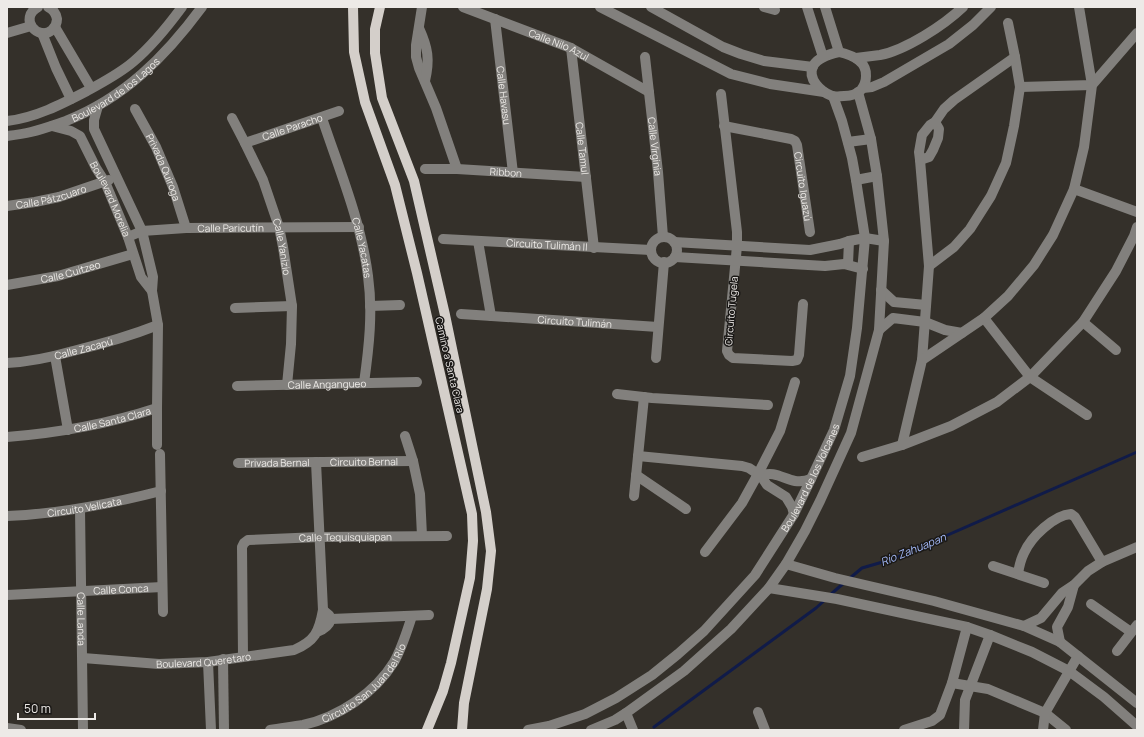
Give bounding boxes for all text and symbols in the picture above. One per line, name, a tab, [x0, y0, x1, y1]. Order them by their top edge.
street label: Calle Nilo Azul	[527, 26, 592, 64]
street label: Boulevard de los Lagos	[69, 54, 163, 125]
street label: Calle Havasu	[494, 65, 514, 126]
street label: Calle Paracho	[260, 110, 325, 144]
street label: Calle Virginia	[645, 116, 665, 176]
street label: Calle Tamul	[573, 121, 593, 175]
street label: Privada Quiroga	[143, 131, 184, 203]
street label: Circuito Iguazú	[791, 151, 815, 222]
street label: Boulevard Morelia	[87, 159, 134, 239]
street label: Ribbon	[489, 164, 523, 180]
street label: Calle Pátzcuaro	[15, 181, 88, 212]
street label: Calle Yacatas	[349, 216, 375, 279]
street label: Calle Yanizio	[270, 217, 294, 276]
street label: Calle Paricutín	[197, 221, 264, 235]
street label: Circuito Tulimán II	[506, 235, 588, 254]
street label: Calle Cuitzeo	[40, 257, 102, 286]
street label: Circuito Tugela	[721, 276, 741, 346]
street label: Circuito Tulimán	[537, 312, 613, 331]
street label: Camino a Santa Clara	[432, 316, 468, 414]
street label: Calle Zacapú	[53, 334, 114, 363]
street label: Calle Angangueo	[287, 376, 367, 392]
street label: Calle Santa Clara	[73, 403, 153, 435]
street label: Boulevard de los Volcanes	[777, 422, 842, 534]
street label: Circuito Bernal	[330, 454, 398, 469]
street label: Privada Bernal	[244, 455, 310, 470]
street label: Circuito Velicata	[46, 494, 123, 520]
street label: Calle Tequisquiapan	[299, 529, 392, 545]
water label: Río Zahuapan	[878, 529, 948, 569]
street label: Calle Conca	[93, 581, 149, 598]
street label: Calle Landa	[74, 592, 89, 646]
street label: Circuito San Juan del Río	[320, 641, 409, 726]
street label: Boulevard Queretaro	[156, 649, 252, 671]
scale bar	[18, 695, 95, 721]
text: 50 m	[24, 700, 51, 717]

